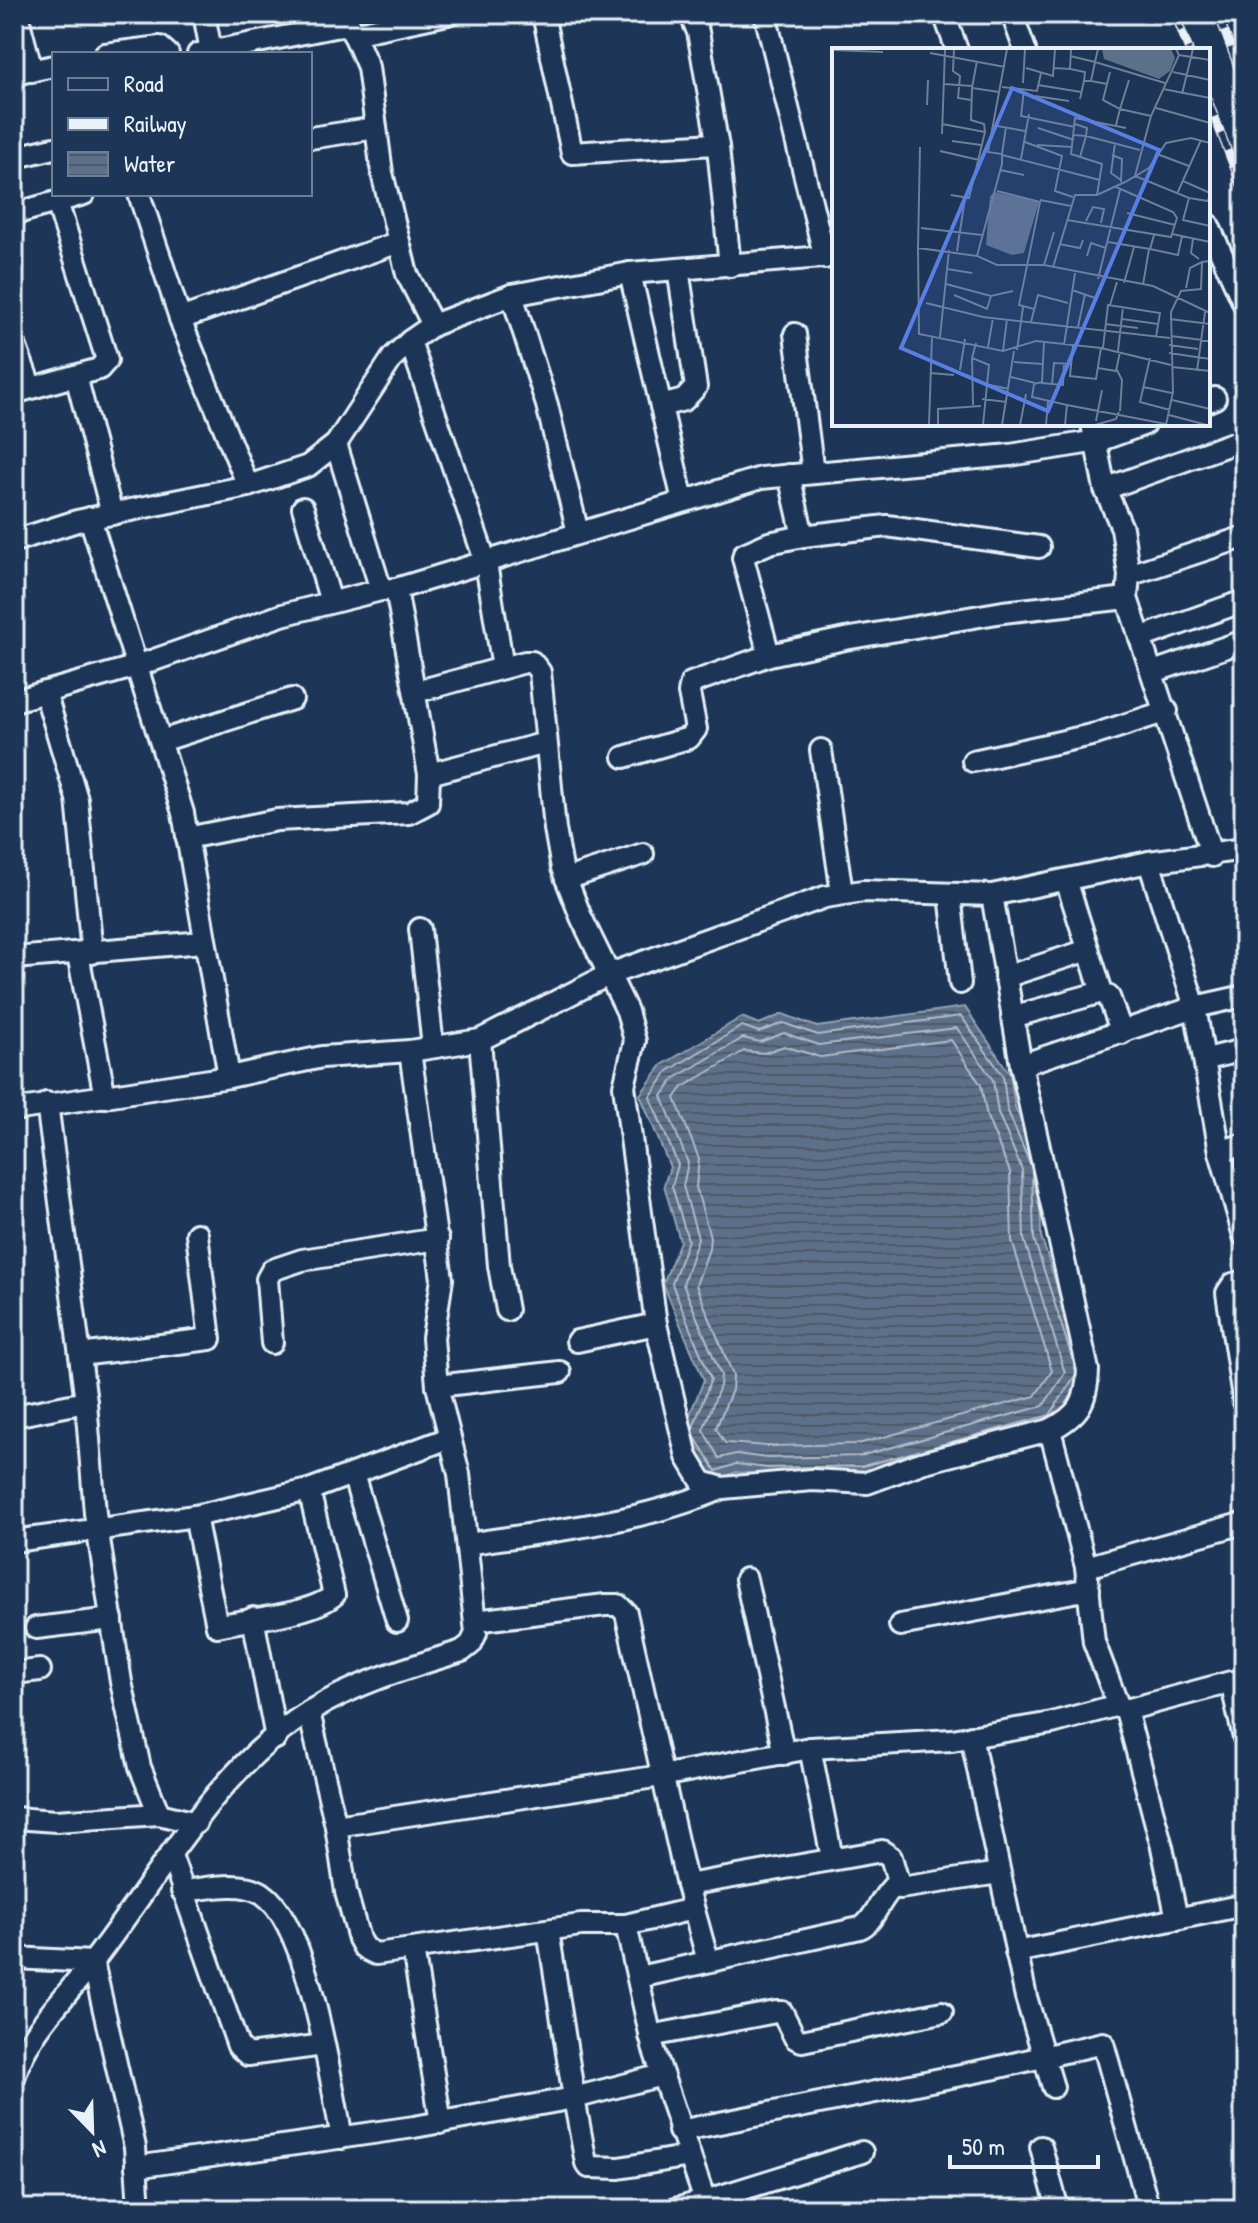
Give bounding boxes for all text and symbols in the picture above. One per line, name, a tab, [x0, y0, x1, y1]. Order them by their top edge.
inset map	[832, 48, 1210, 426]
legend	[52, 52, 312, 196]
text: Road	[124, 67, 163, 99]
text: Railway	[124, 107, 187, 139]
text: Water	[124, 147, 175, 179]
north arrow	[52, 2091, 132, 2171]
scale bar	[950, 2119, 1098, 2169]
text: 50 m	[962, 2130, 1005, 2162]
text: N	[88, 2133, 111, 2166]

